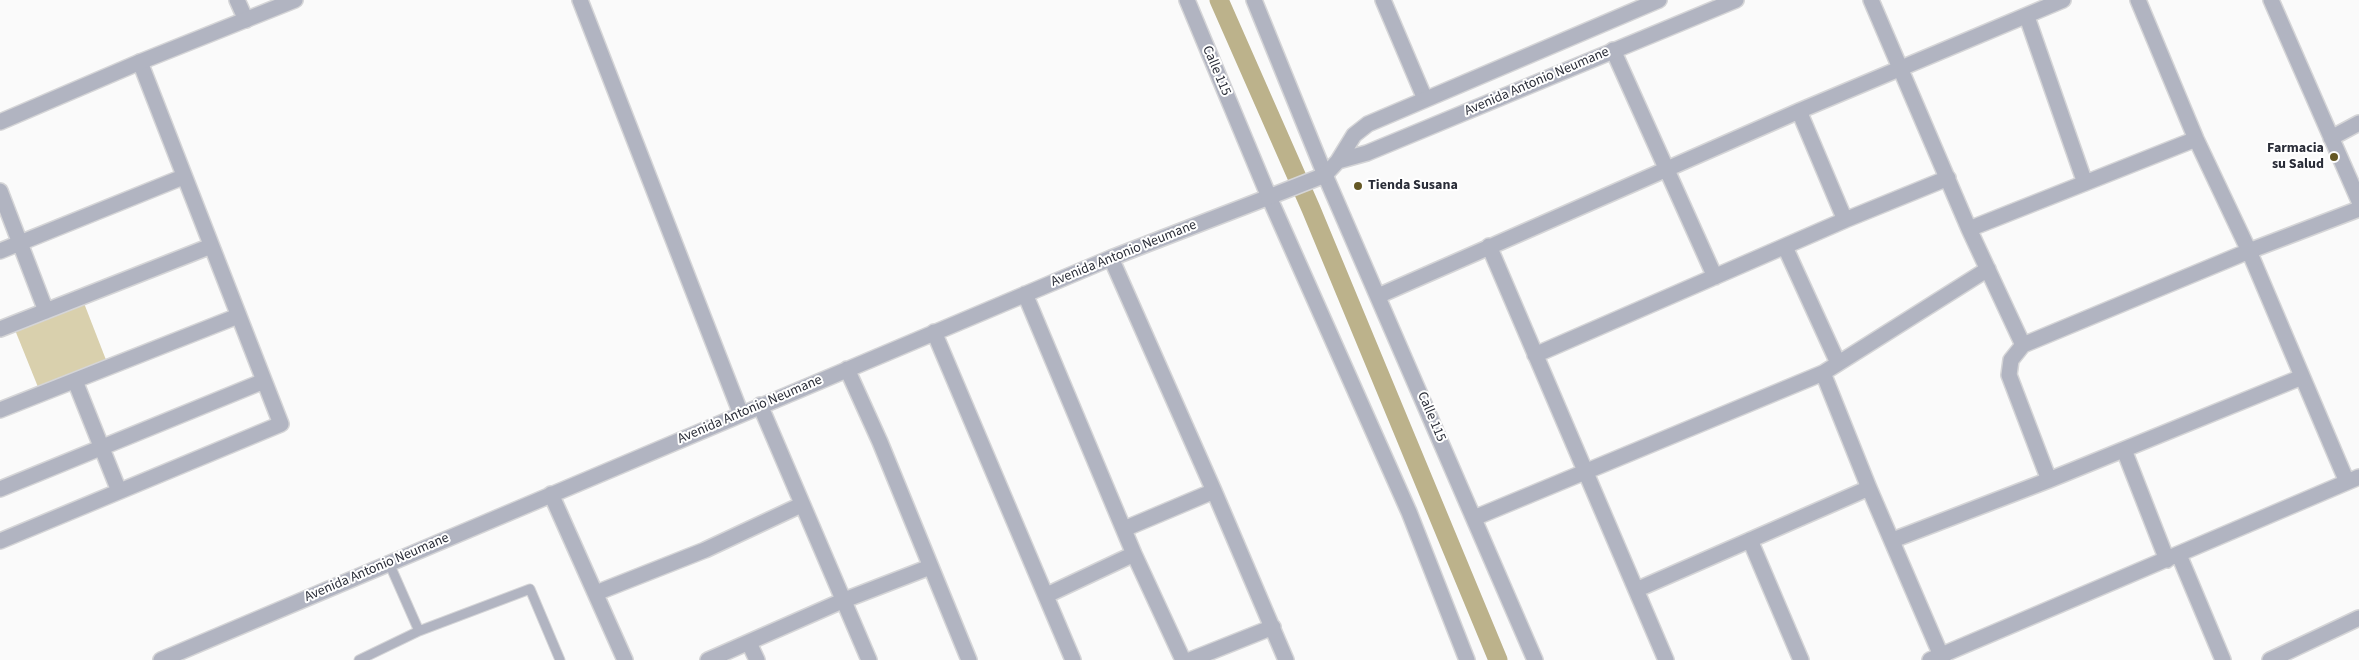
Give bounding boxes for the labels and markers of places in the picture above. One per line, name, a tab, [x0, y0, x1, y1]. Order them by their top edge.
place label: Farmacia su Salud	[2267, 141, 2324, 174]
marker: Farmacia su Salud	[2328, 151, 2340, 163]
place label: Tienda Susana	[1368, 178, 1458, 194]
marker: Tienda Susana	[1352, 180, 1364, 192]

